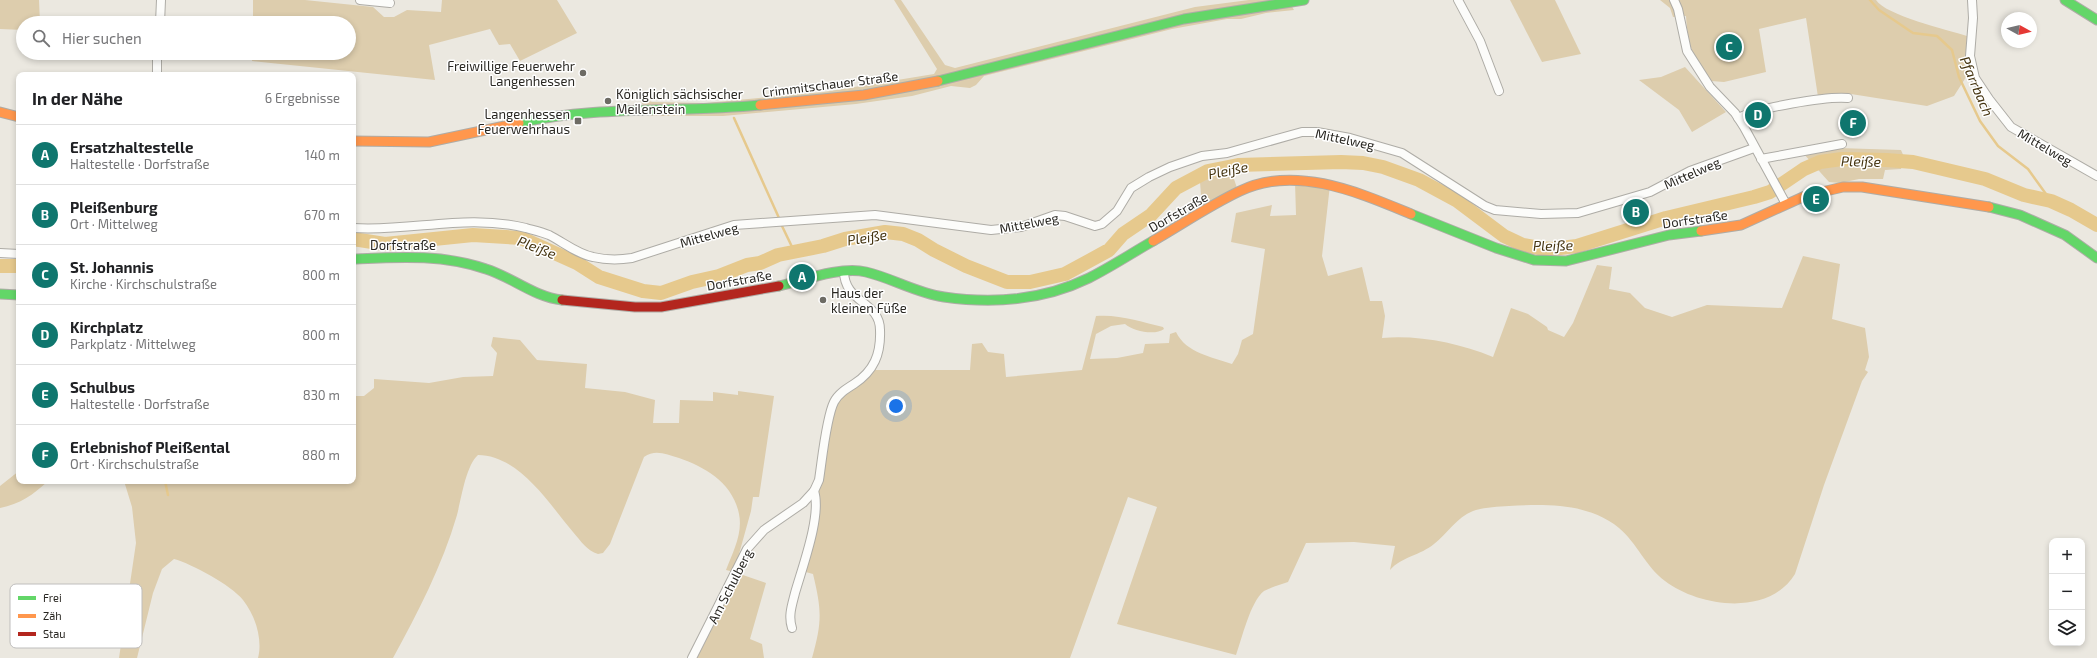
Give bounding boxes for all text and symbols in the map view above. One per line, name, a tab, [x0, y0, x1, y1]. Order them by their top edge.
north arrow	[2001, 12, 2037, 48]
search box	[16, 16, 356, 60]
icon: search	[30, 27, 52, 49]
text: Hier suchen	[62, 29, 142, 47]
pin: C	[1716, 32, 1742, 62]
water label: Pfarrbach	[1957, 53, 1997, 119]
place label: Freiwillige Feuerwehr Langenhessen	[447, 58, 575, 89]
marker: Freiwillige Feuerwehr Langenhessen	[578, 68, 588, 78]
street label: Crimmitschauer Straße	[761, 68, 899, 100]
place label: Königlich sächsischer Meilenstein	[616, 86, 743, 117]
text: In der Nähe	[32, 88, 123, 108]
text: 6 Ergebnisse	[265, 90, 340, 106]
marker: Königlich sächsischer Meilenstein	[603, 96, 613, 106]
pin: D	[1745, 100, 1771, 130]
place label: Langenhessen Feuerwehrhaus	[477, 106, 570, 137]
pin: F	[1840, 108, 1866, 138]
marker: Langenhessen Feuerwehrhaus	[573, 116, 583, 126]
street label: Mittelweg	[1314, 125, 1376, 153]
street label: Mittelweg	[2015, 125, 2075, 169]
text: Ersatzhaltestelle	[70, 138, 193, 156]
text: A	[41, 147, 49, 163]
text: 140 m	[305, 147, 340, 163]
water label: Pleiße	[1841, 152, 1882, 170]
street label: Mittelweg	[1661, 153, 1723, 193]
text: Haltestelle · Dorfstraße	[70, 156, 209, 172]
water label: Pleiße	[1207, 158, 1250, 182]
pin: E	[1803, 184, 1829, 214]
street label: Dorfstraße	[1145, 189, 1211, 235]
pin: B	[1623, 197, 1649, 227]
text: Pleißenburg	[70, 198, 158, 216]
street label: Dorfstraße	[1661, 206, 1729, 232]
text: B	[41, 207, 49, 223]
text: 670 m	[304, 207, 340, 223]
street label: Mittelweg	[998, 209, 1060, 237]
text: Ort · Mittelweg	[70, 216, 158, 232]
street label: Mittelweg	[678, 219, 740, 251]
water label: Pleiße	[846, 225, 889, 249]
water label: Pleiße	[515, 232, 559, 262]
water label: Pleiße	[1533, 236, 1574, 254]
street label: Dorfstraße	[370, 237, 436, 253]
text: St. Johannis	[70, 258, 154, 276]
pin: A	[789, 262, 815, 292]
street label: Dorfstraße	[705, 266, 773, 294]
text: C	[41, 267, 49, 283]
text: 800 m	[302, 267, 340, 283]
text: Kirche · Kirchschulstraße	[70, 276, 217, 292]
place label: Haus der kleinen Füße	[831, 285, 907, 316]
marker: Haus der kleinen Füße	[818, 295, 828, 305]
text: Kirchplatz	[70, 318, 143, 336]
text: D	[41, 327, 49, 343]
text: 800 m	[302, 327, 340, 343]
text: Parkplatz · Mittelweg	[70, 336, 196, 352]
text: Schulbus	[70, 378, 135, 396]
text: E	[41, 387, 49, 403]
text: 830 m	[303, 387, 340, 403]
text: Haltestelle · Dorfstraße	[70, 396, 209, 412]
your location	[886, 396, 906, 416]
text: Erlebnishof Pleißental	[70, 438, 230, 456]
text: F	[41, 447, 49, 463]
text: 880 m	[302, 447, 340, 463]
text: Ort · Kirchschulstraße	[70, 456, 199, 472]
map controls	[2049, 538, 2085, 646]
button: +	[2049, 538, 2085, 574]
street label: Am Schulberg	[704, 546, 756, 626]
button: −	[2049, 574, 2085, 610]
legend	[10, 584, 142, 648]
text: Frei	[43, 591, 62, 604]
text: Zäh	[43, 609, 62, 622]
button: layers	[2049, 610, 2085, 646]
text: Stau	[43, 627, 66, 640]

